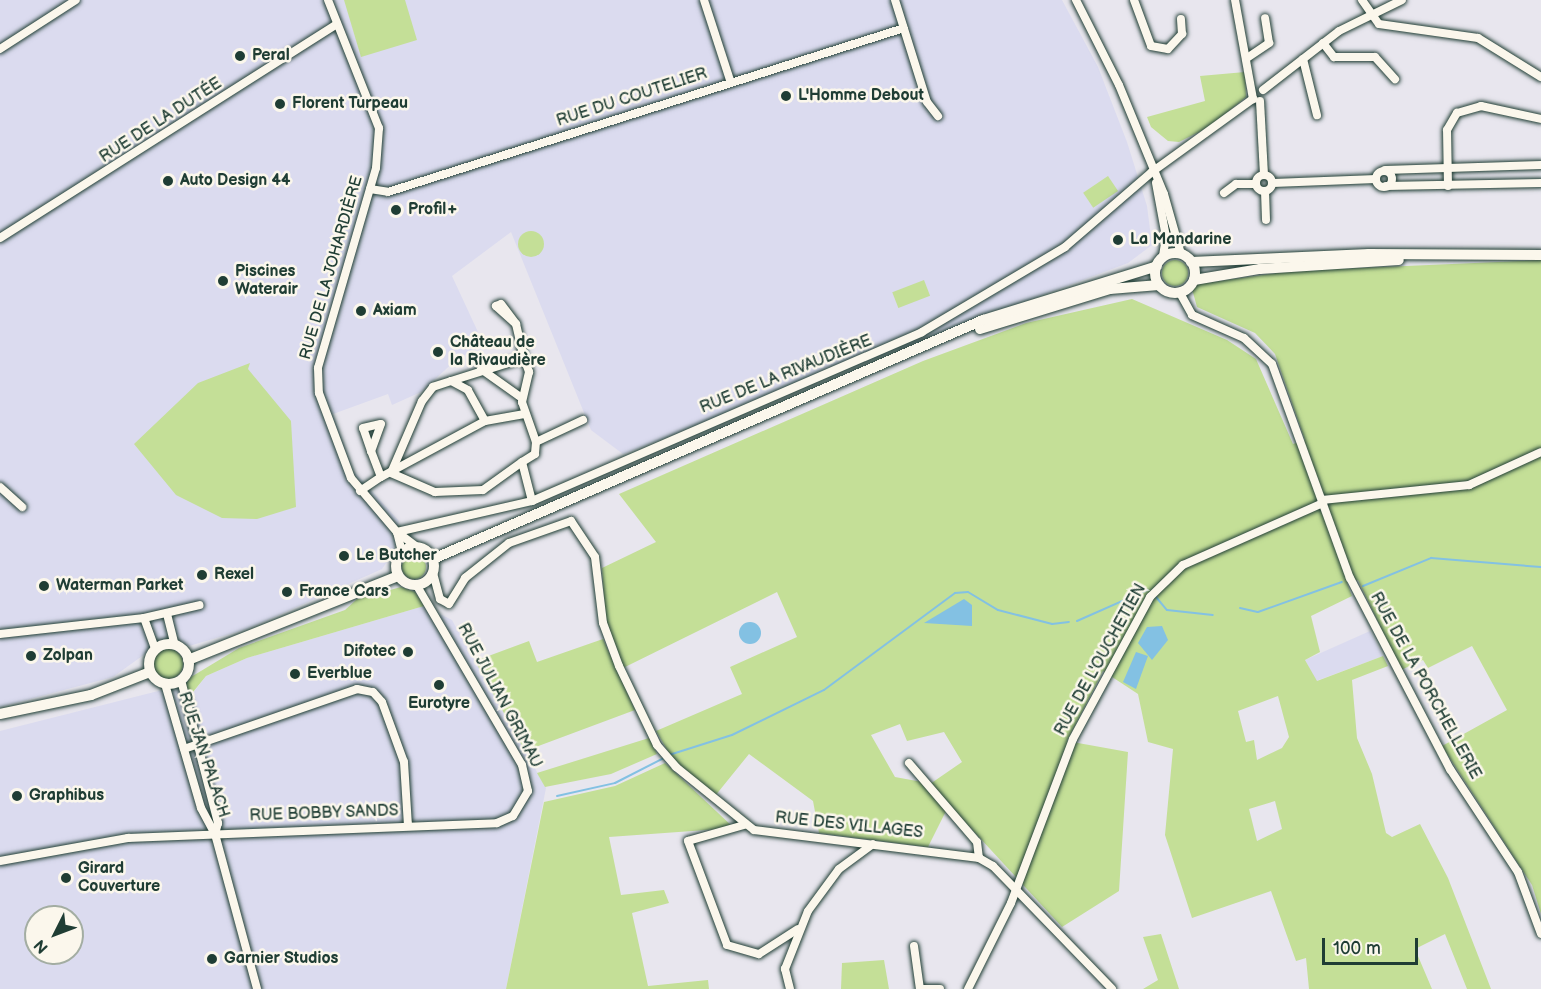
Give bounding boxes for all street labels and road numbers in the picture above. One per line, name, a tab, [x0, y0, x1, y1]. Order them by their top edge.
street label: RUE DU COUTELIER	[554, 65, 710, 131]
street label: RUE DE LA DUTÉE	[96, 74, 226, 168]
street label: RUE DE LA JOHARDIÈRE	[296, 174, 368, 362]
street label: RUE DE LA RIVAUDIÈRE	[697, 332, 875, 418]
street label: RUE DE L'OUCHETIEN	[1051, 581, 1151, 739]
street label: RUE DE LA PORCHELLERIE	[1365, 589, 1485, 783]
street label: RUE JULIAN GRIMAU	[453, 620, 545, 772]
street label: RUE JAN PALACH	[173, 689, 233, 821]
street label: RUE BOBBY SANDS	[249, 802, 399, 826]
street label: RUE DES VILLAGES	[774, 809, 924, 843]

